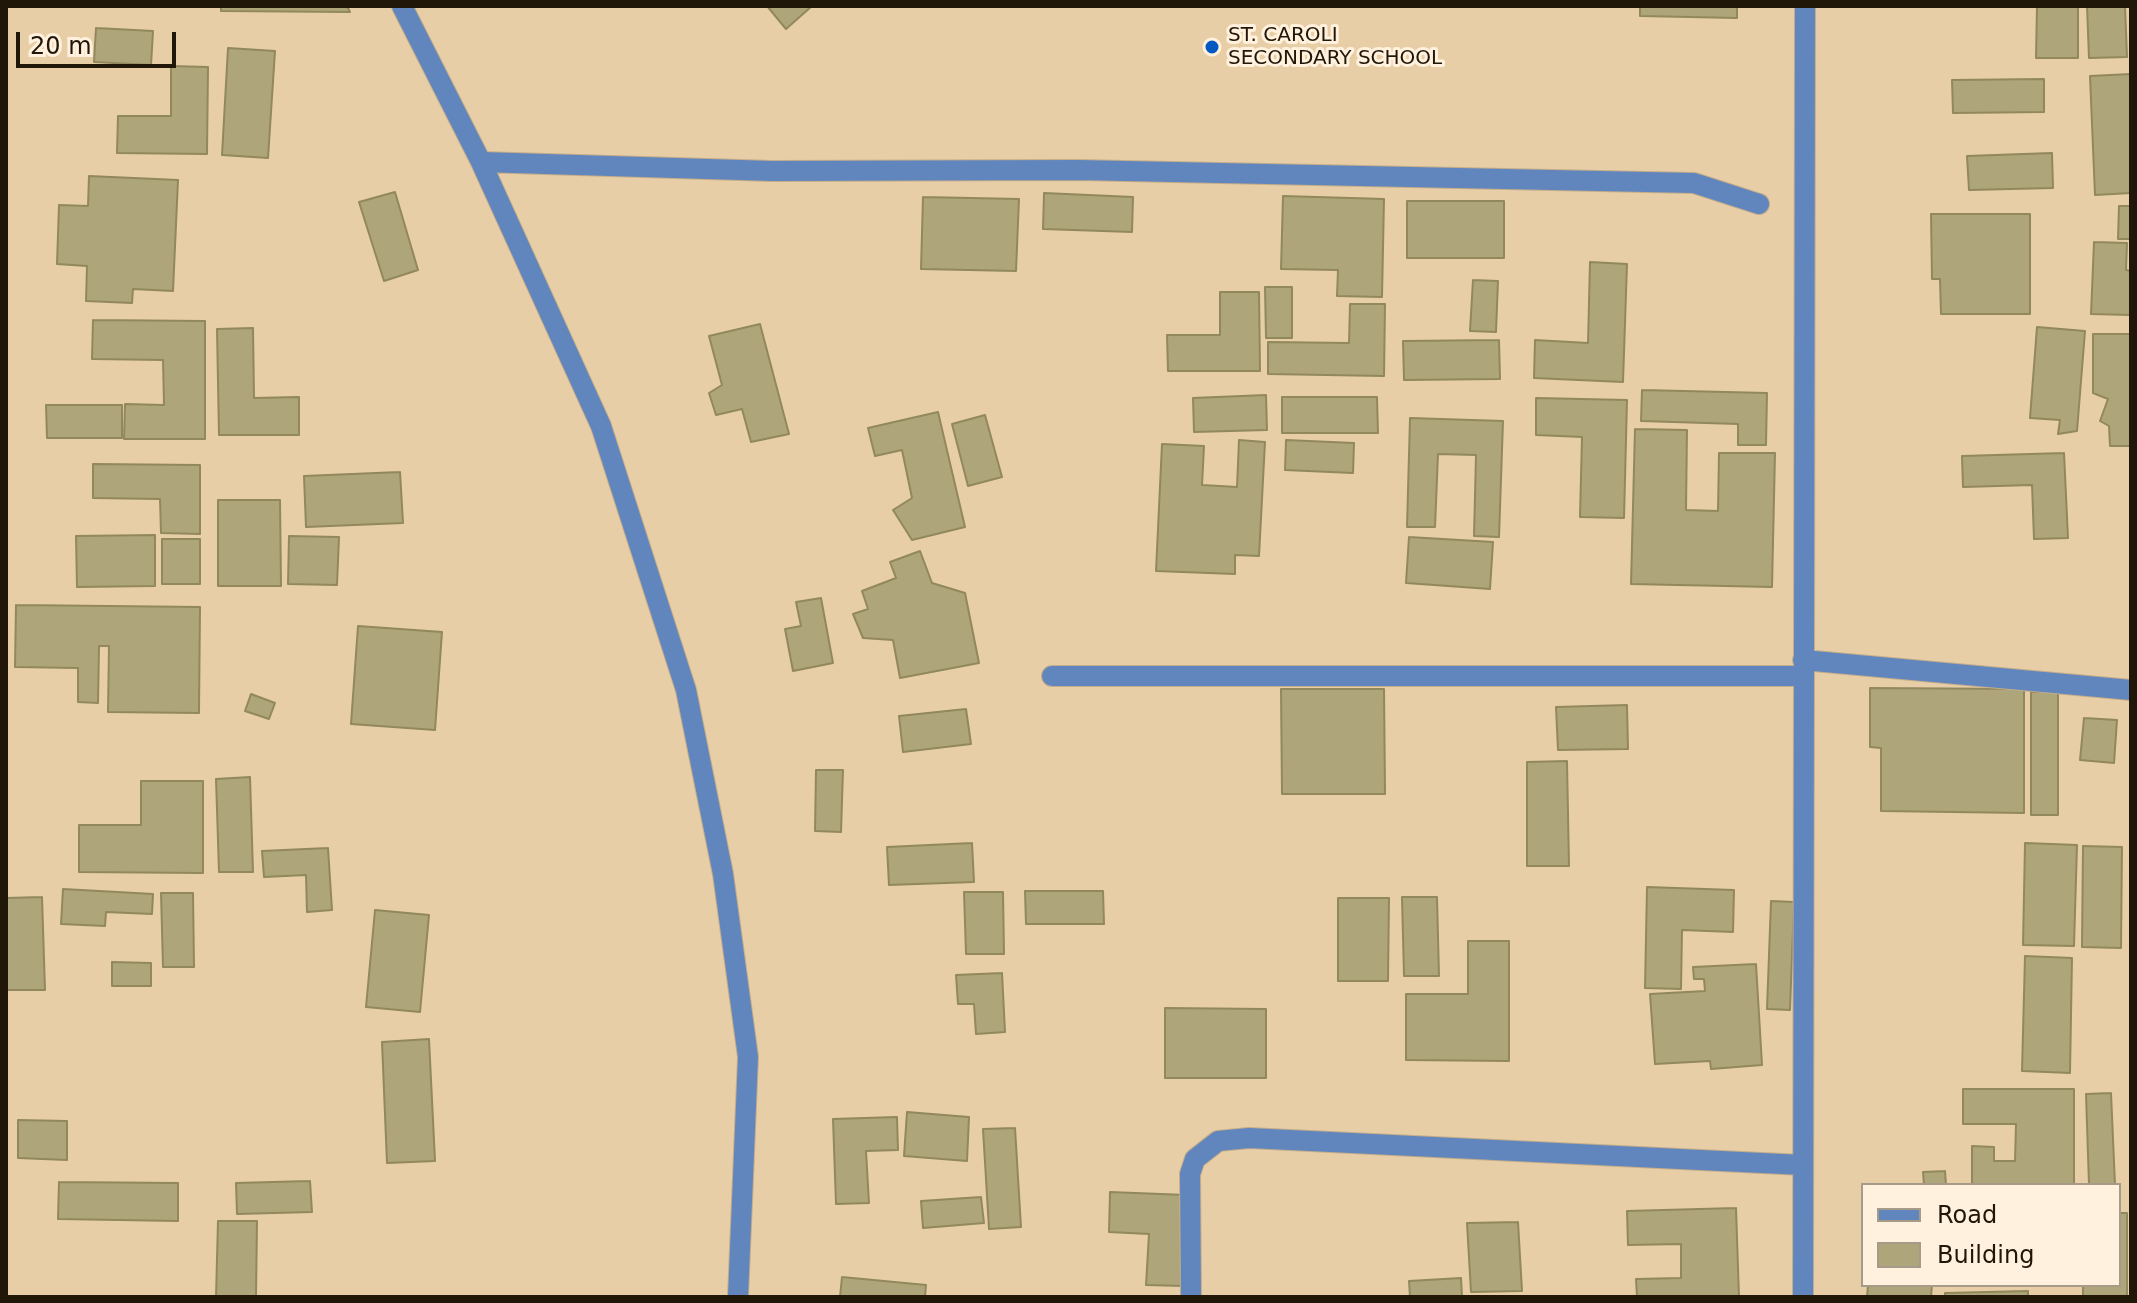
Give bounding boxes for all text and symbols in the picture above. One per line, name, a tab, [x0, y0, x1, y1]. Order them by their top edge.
scale bar	[20, 16, 180, 66]
place label: ST. CAROLI SECONDARY SCHOOL	[1228, 24, 1442, 71]
text: 20 m	[30, 32, 92, 60]
marker: ST. CAROLI SECONDARY SCHOOL	[1203, 38, 1221, 56]
legend	[1861, 1183, 2121, 1287]
text: Road	[1937, 1201, 1997, 1229]
text: Building	[1937, 1241, 2034, 1269]

